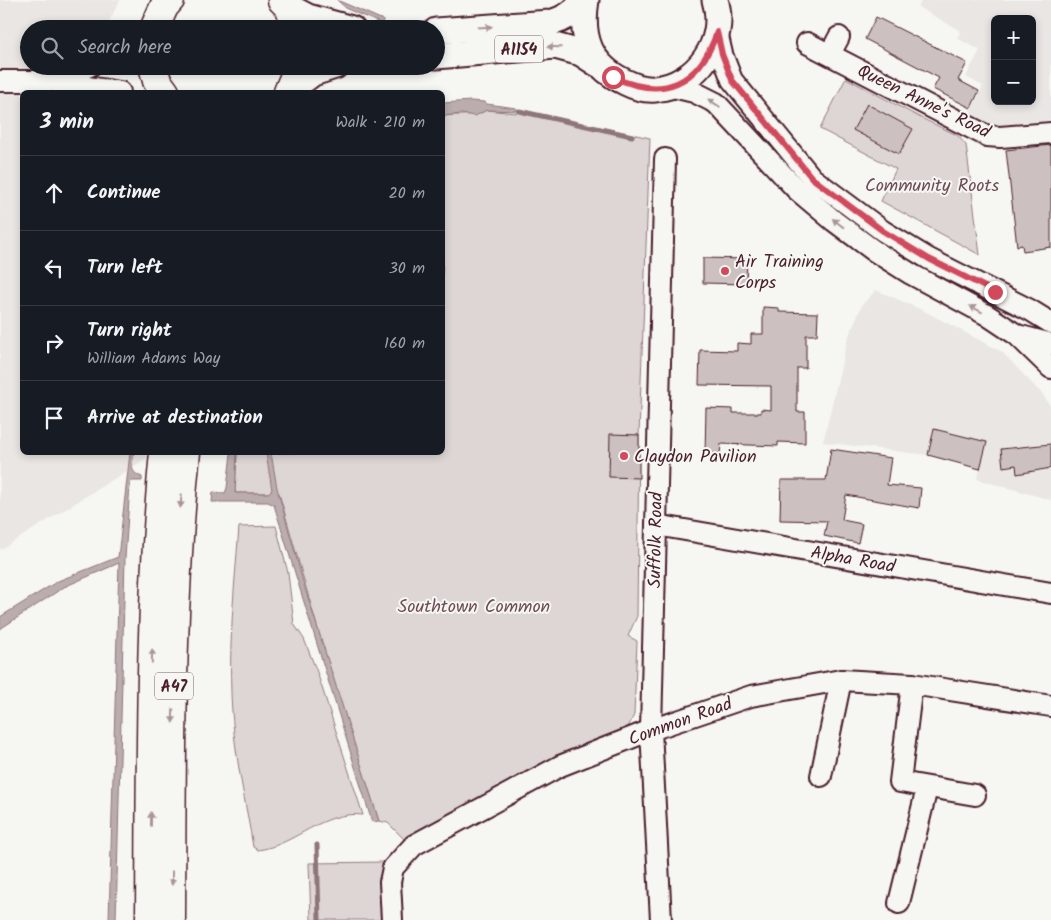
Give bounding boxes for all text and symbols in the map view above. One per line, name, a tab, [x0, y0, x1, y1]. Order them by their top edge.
map controls	[991, 15, 1036, 105]
button: +	[991, 15, 1036, 60]
search box	[20, 20, 445, 75]
one-way arrow	[477, 23, 493, 31]
text: Search here	[78, 33, 172, 63]
icon: search	[38, 34, 66, 62]
road number: A1154	[495, 36, 543, 62]
one-way arrow	[545, 43, 561, 51]
street label: Queen Anne's Road	[852, 58, 996, 148]
button: −	[991, 60, 1036, 105]
route start	[602, 66, 625, 89]
one-way arrow	[707, 98, 720, 107]
text: 3 min	[40, 106, 94, 139]
text: Walk · 210 m	[335, 110, 425, 135]
park label: Community Roots	[865, 172, 999, 201]
text: Continue	[87, 178, 160, 208]
icon: ahead	[40, 179, 68, 207]
text: 20 m	[389, 181, 425, 206]
one-way arrow	[832, 218, 845, 229]
place label: Air Training Corps	[735, 248, 824, 298]
text: Turn left	[87, 253, 162, 283]
icon: left	[40, 254, 68, 282]
text: 30 m	[389, 256, 425, 281]
marker: Air Training Corps	[719, 265, 731, 277]
route end	[984, 281, 1007, 304]
one-way arrow	[969, 305, 983, 313]
text: Turn right	[87, 316, 172, 346]
icon: right	[40, 329, 68, 357]
text: 160 m	[384, 331, 425, 356]
text: William Adams Way	[87, 346, 220, 371]
text: Arrive at destination	[87, 403, 263, 433]
icon: arrive	[40, 404, 68, 432]
place label: Claydon Pavilion	[634, 443, 757, 472]
marker: Claydon Pavilion	[618, 450, 630, 462]
street label: Suffolk Road	[641, 491, 672, 588]
one-way arrow	[177, 493, 185, 509]
street label: Alpha Road	[808, 539, 898, 582]
park label: Southtown Common	[398, 593, 550, 622]
one-way arrow	[148, 648, 156, 664]
road number: A47	[155, 672, 193, 699]
street label: Common Road	[625, 690, 737, 755]
one-way arrow	[169, 708, 177, 724]
one-way arrow	[147, 811, 155, 827]
one-way arrow	[167, 871, 175, 887]

